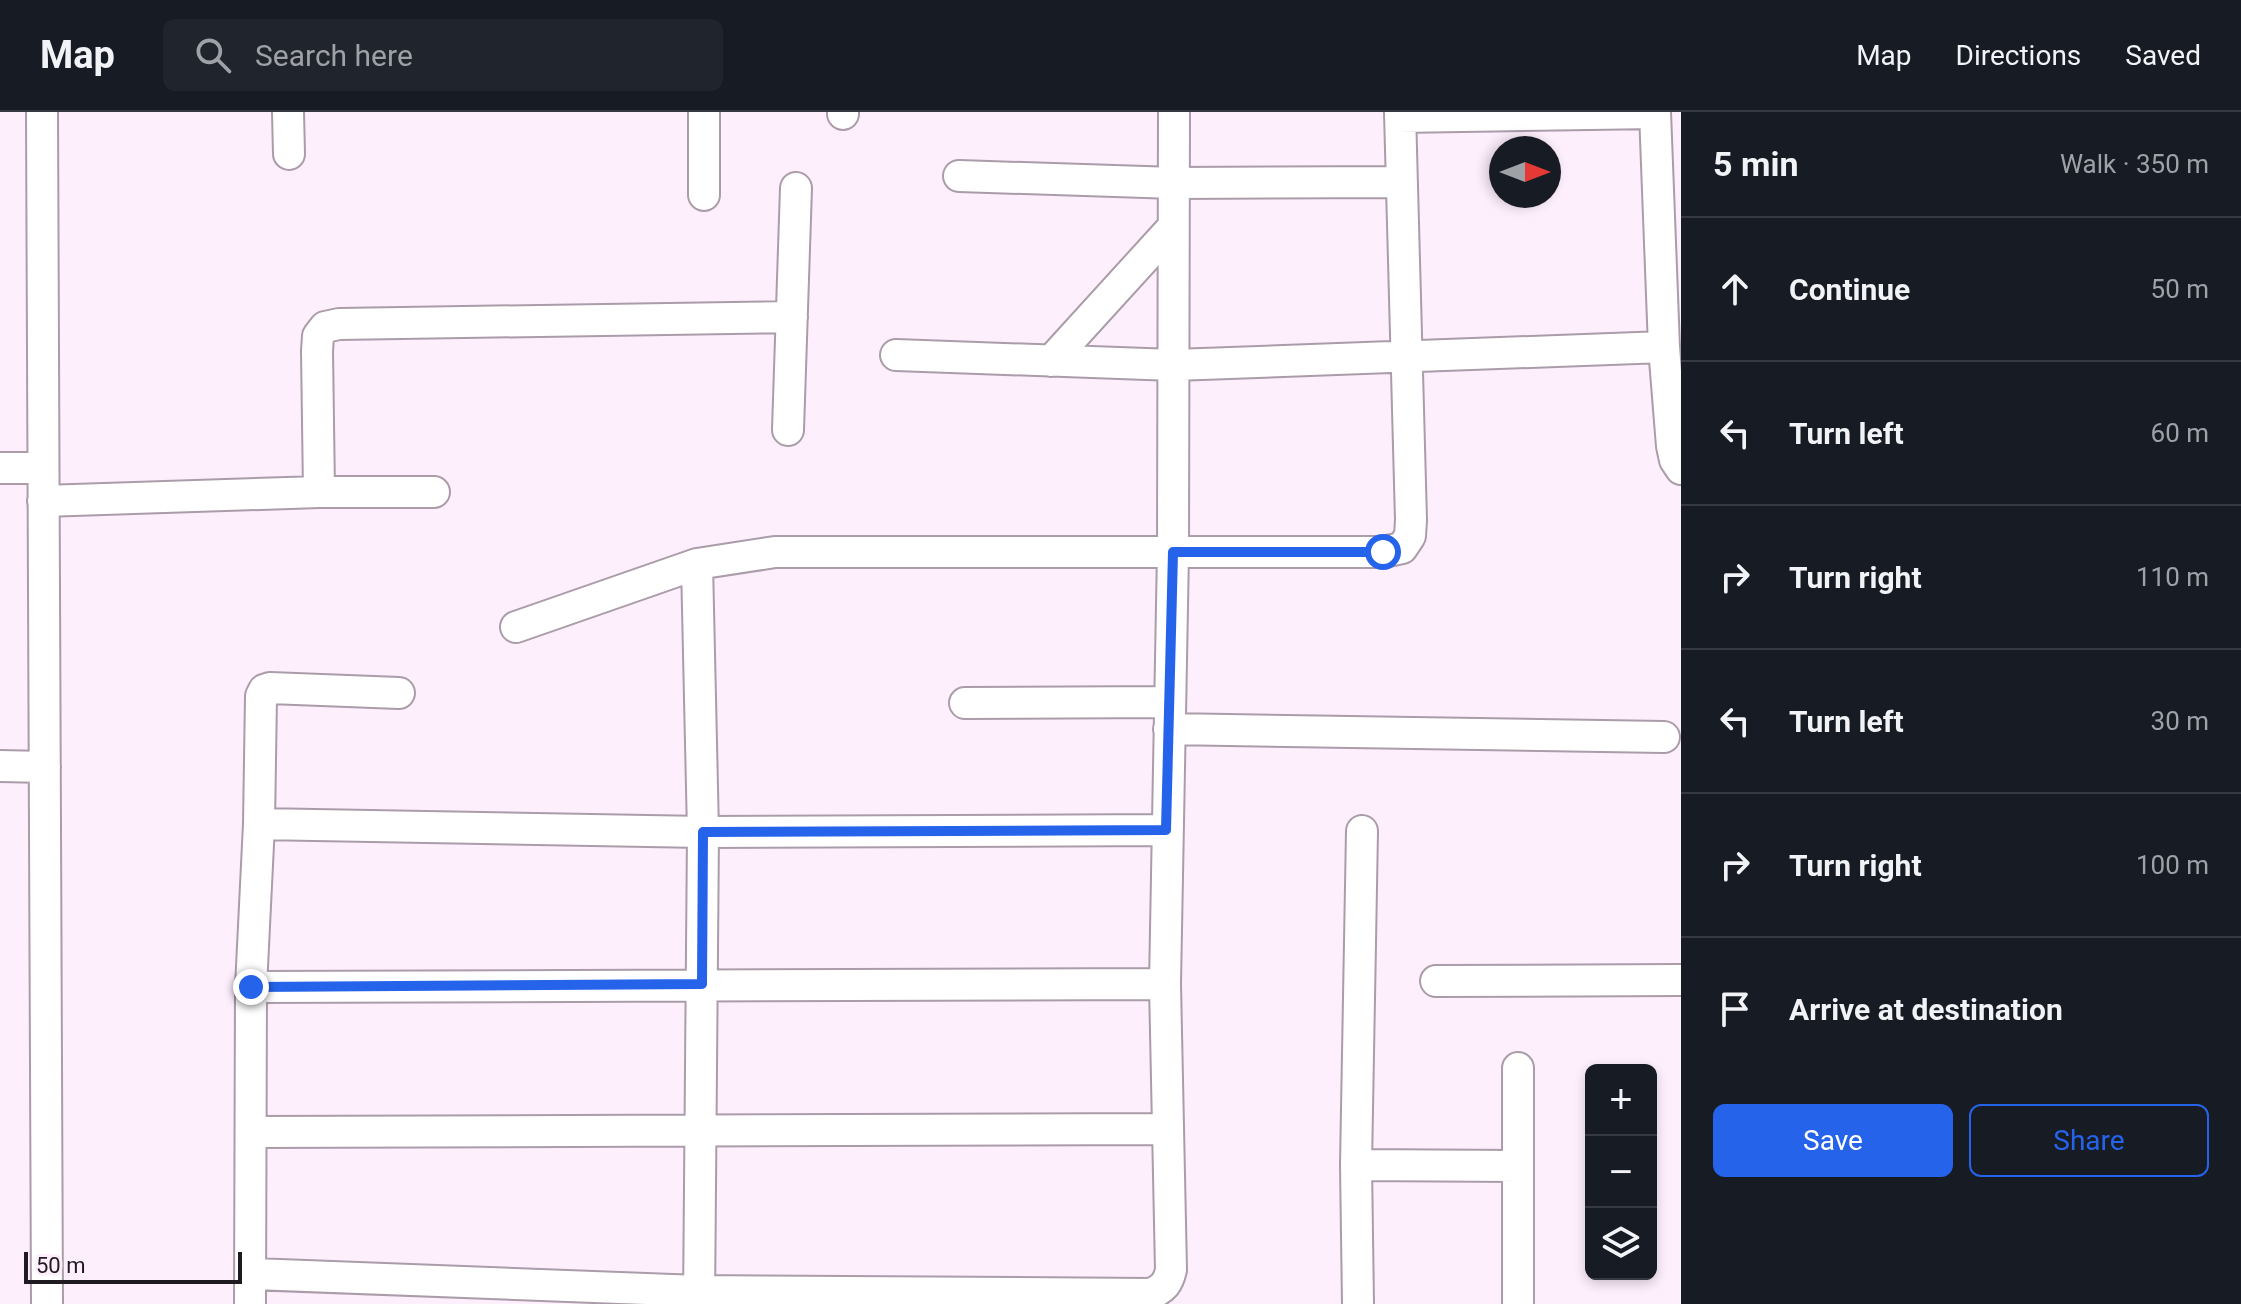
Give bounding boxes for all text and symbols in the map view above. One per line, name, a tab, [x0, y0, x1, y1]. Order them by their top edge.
search box	[163, 19, 723, 91]
text: Map	[40, 33, 115, 77]
icon: search	[191, 33, 235, 77]
text: Search here	[255, 38, 413, 73]
text: Map	[1856, 39, 1912, 72]
text: Directions	[1956, 39, 2081, 72]
text: Saved	[2125, 39, 2201, 72]
north arrow	[1489, 136, 1561, 208]
text: 5 min	[1713, 144, 1798, 184]
text: Walk · 350 m	[2060, 149, 2209, 179]
icon: ahead	[1713, 267, 1757, 311]
text: Continue	[1789, 272, 1910, 307]
text: 50 m	[2151, 274, 2209, 304]
icon: left	[1713, 411, 1757, 455]
text: Turn left	[1789, 416, 1904, 451]
text: 60 m	[2151, 418, 2209, 448]
route start	[1365, 534, 1401, 570]
icon: right	[1713, 555, 1757, 599]
text: Turn right	[1789, 560, 1922, 595]
text: 110 m	[2136, 562, 2209, 592]
icon: left	[1713, 699, 1757, 743]
text: Turn left	[1789, 704, 1904, 739]
text: 30 m	[2151, 706, 2209, 736]
icon: right	[1713, 843, 1757, 887]
text: Turn right	[1789, 848, 1922, 883]
text: 100 m	[2136, 850, 2209, 880]
route end	[233, 969, 269, 1005]
icon: arrive	[1713, 987, 1757, 1031]
text: Arrive at destination	[1789, 992, 2063, 1027]
map controls	[1585, 1064, 1657, 1280]
button: +	[1585, 1064, 1657, 1136]
button: Save	[1713, 1104, 1953, 1177]
button: Share	[1969, 1104, 2209, 1177]
button: −	[1585, 1136, 1657, 1208]
button: layers	[1585, 1208, 1657, 1280]
scale bar	[24, 1248, 242, 1284]
text: 50 m	[36, 1253, 85, 1278]

